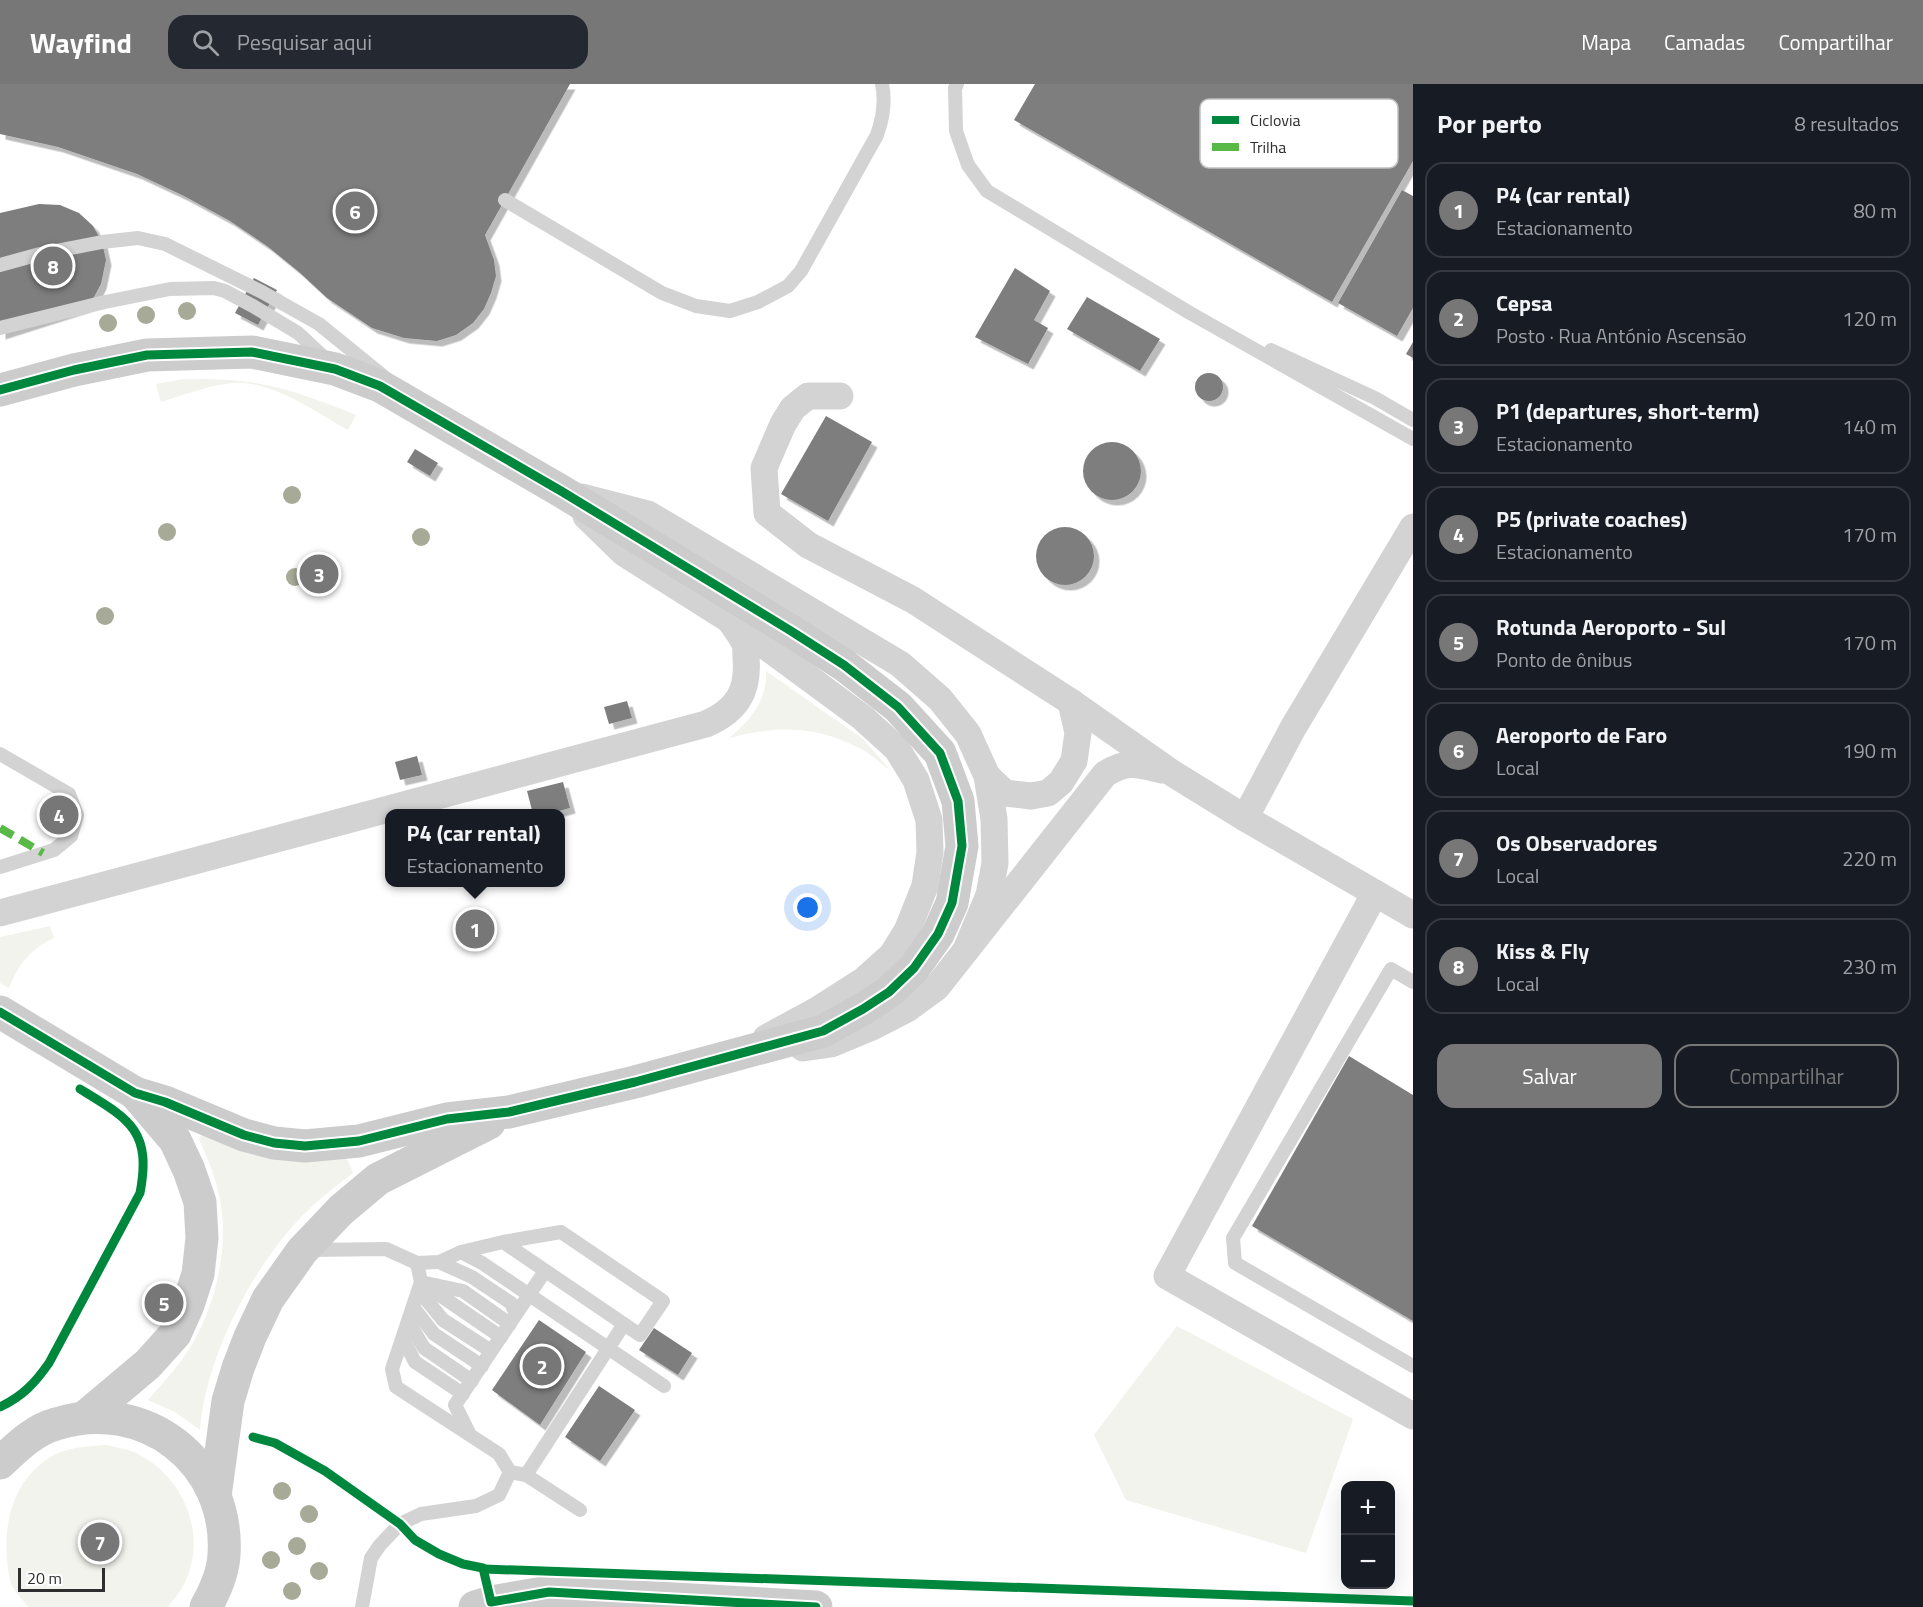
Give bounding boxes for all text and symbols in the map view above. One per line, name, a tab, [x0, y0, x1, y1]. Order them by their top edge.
search box	[168, 15, 588, 69]
text: Wayfind	[30, 21, 132, 64]
text: Pesquisar aqui	[237, 25, 372, 59]
icon: search	[189, 26, 222, 59]
text: Mapa	[1581, 26, 1631, 58]
text: Camadas	[1664, 26, 1745, 58]
text: Compartilhar	[1778, 26, 1893, 58]
legend	[1200, 99, 1398, 168]
text: Por perto	[1437, 104, 1542, 143]
text: Ciclovia	[1250, 108, 1300, 132]
text: 8 resultados	[1795, 108, 1899, 139]
text: Trilha	[1250, 135, 1286, 159]
text: P4 (car rental)	[1496, 178, 1630, 212]
pin: 6	[336, 188, 374, 234]
text: 1	[1453, 195, 1464, 226]
text: 80 m	[1853, 195, 1897, 226]
text: Estacionamento	[1496, 212, 1633, 243]
pin: 8	[34, 244, 72, 288]
text: Cepsa	[1496, 286, 1553, 320]
text: 2	[1453, 303, 1464, 334]
text: 120 m	[1842, 303, 1897, 334]
text: Posto · Rua António Ascensão	[1496, 320, 1746, 351]
text: P1 (departures, short-term)	[1496, 394, 1759, 428]
text: 3	[1453, 411, 1464, 442]
text: 140 m	[1842, 411, 1897, 442]
text: Estacionamento	[1496, 428, 1633, 459]
text: P5 (private coaches)	[1496, 502, 1687, 536]
text: 4	[1453, 519, 1464, 550]
text: 170 m	[1842, 519, 1897, 550]
text: Estacionamento	[1496, 536, 1633, 567]
pin: 3	[300, 552, 338, 596]
text: Rotunda Aeroporto - Sul	[1496, 610, 1726, 644]
text: 5	[1453, 627, 1464, 658]
text: 170 m	[1842, 627, 1897, 658]
text: Ponto de ônibus	[1496, 644, 1632, 675]
text: Aeroporto de Faro	[1496, 718, 1667, 752]
text: 6	[1453, 735, 1464, 766]
text: 190 m	[1842, 735, 1897, 766]
text: Local	[1496, 752, 1539, 783]
pin: 4	[40, 792, 78, 838]
popup	[385, 809, 565, 887]
text: P4 (car rental)	[407, 816, 541, 850]
text: Os Observadores	[1496, 826, 1657, 860]
text: 7	[1453, 843, 1464, 874]
text: 220 m	[1842, 843, 1897, 874]
text: Estacionamento	[407, 850, 543, 881]
text: Local	[1496, 860, 1539, 891]
your location	[793, 893, 822, 922]
pin: 1	[456, 906, 494, 952]
text: Kiss & Fly	[1496, 934, 1589, 968]
text: 8	[1453, 951, 1464, 982]
text: 230 m	[1842, 951, 1897, 982]
text: Local	[1496, 968, 1539, 999]
button: Salvar	[1437, 1044, 1662, 1108]
button: Compartilhar	[1674, 1044, 1899, 1108]
pin: 5	[144, 1280, 184, 1326]
pin: 2	[522, 1344, 562, 1388]
map controls	[1341, 1481, 1395, 1589]
button: +	[1341, 1481, 1395, 1535]
pin: 7	[80, 1520, 120, 1564]
button: −	[1341, 1535, 1395, 1589]
scale bar	[18, 1565, 105, 1592]
text: 20 m	[27, 1566, 62, 1590]

